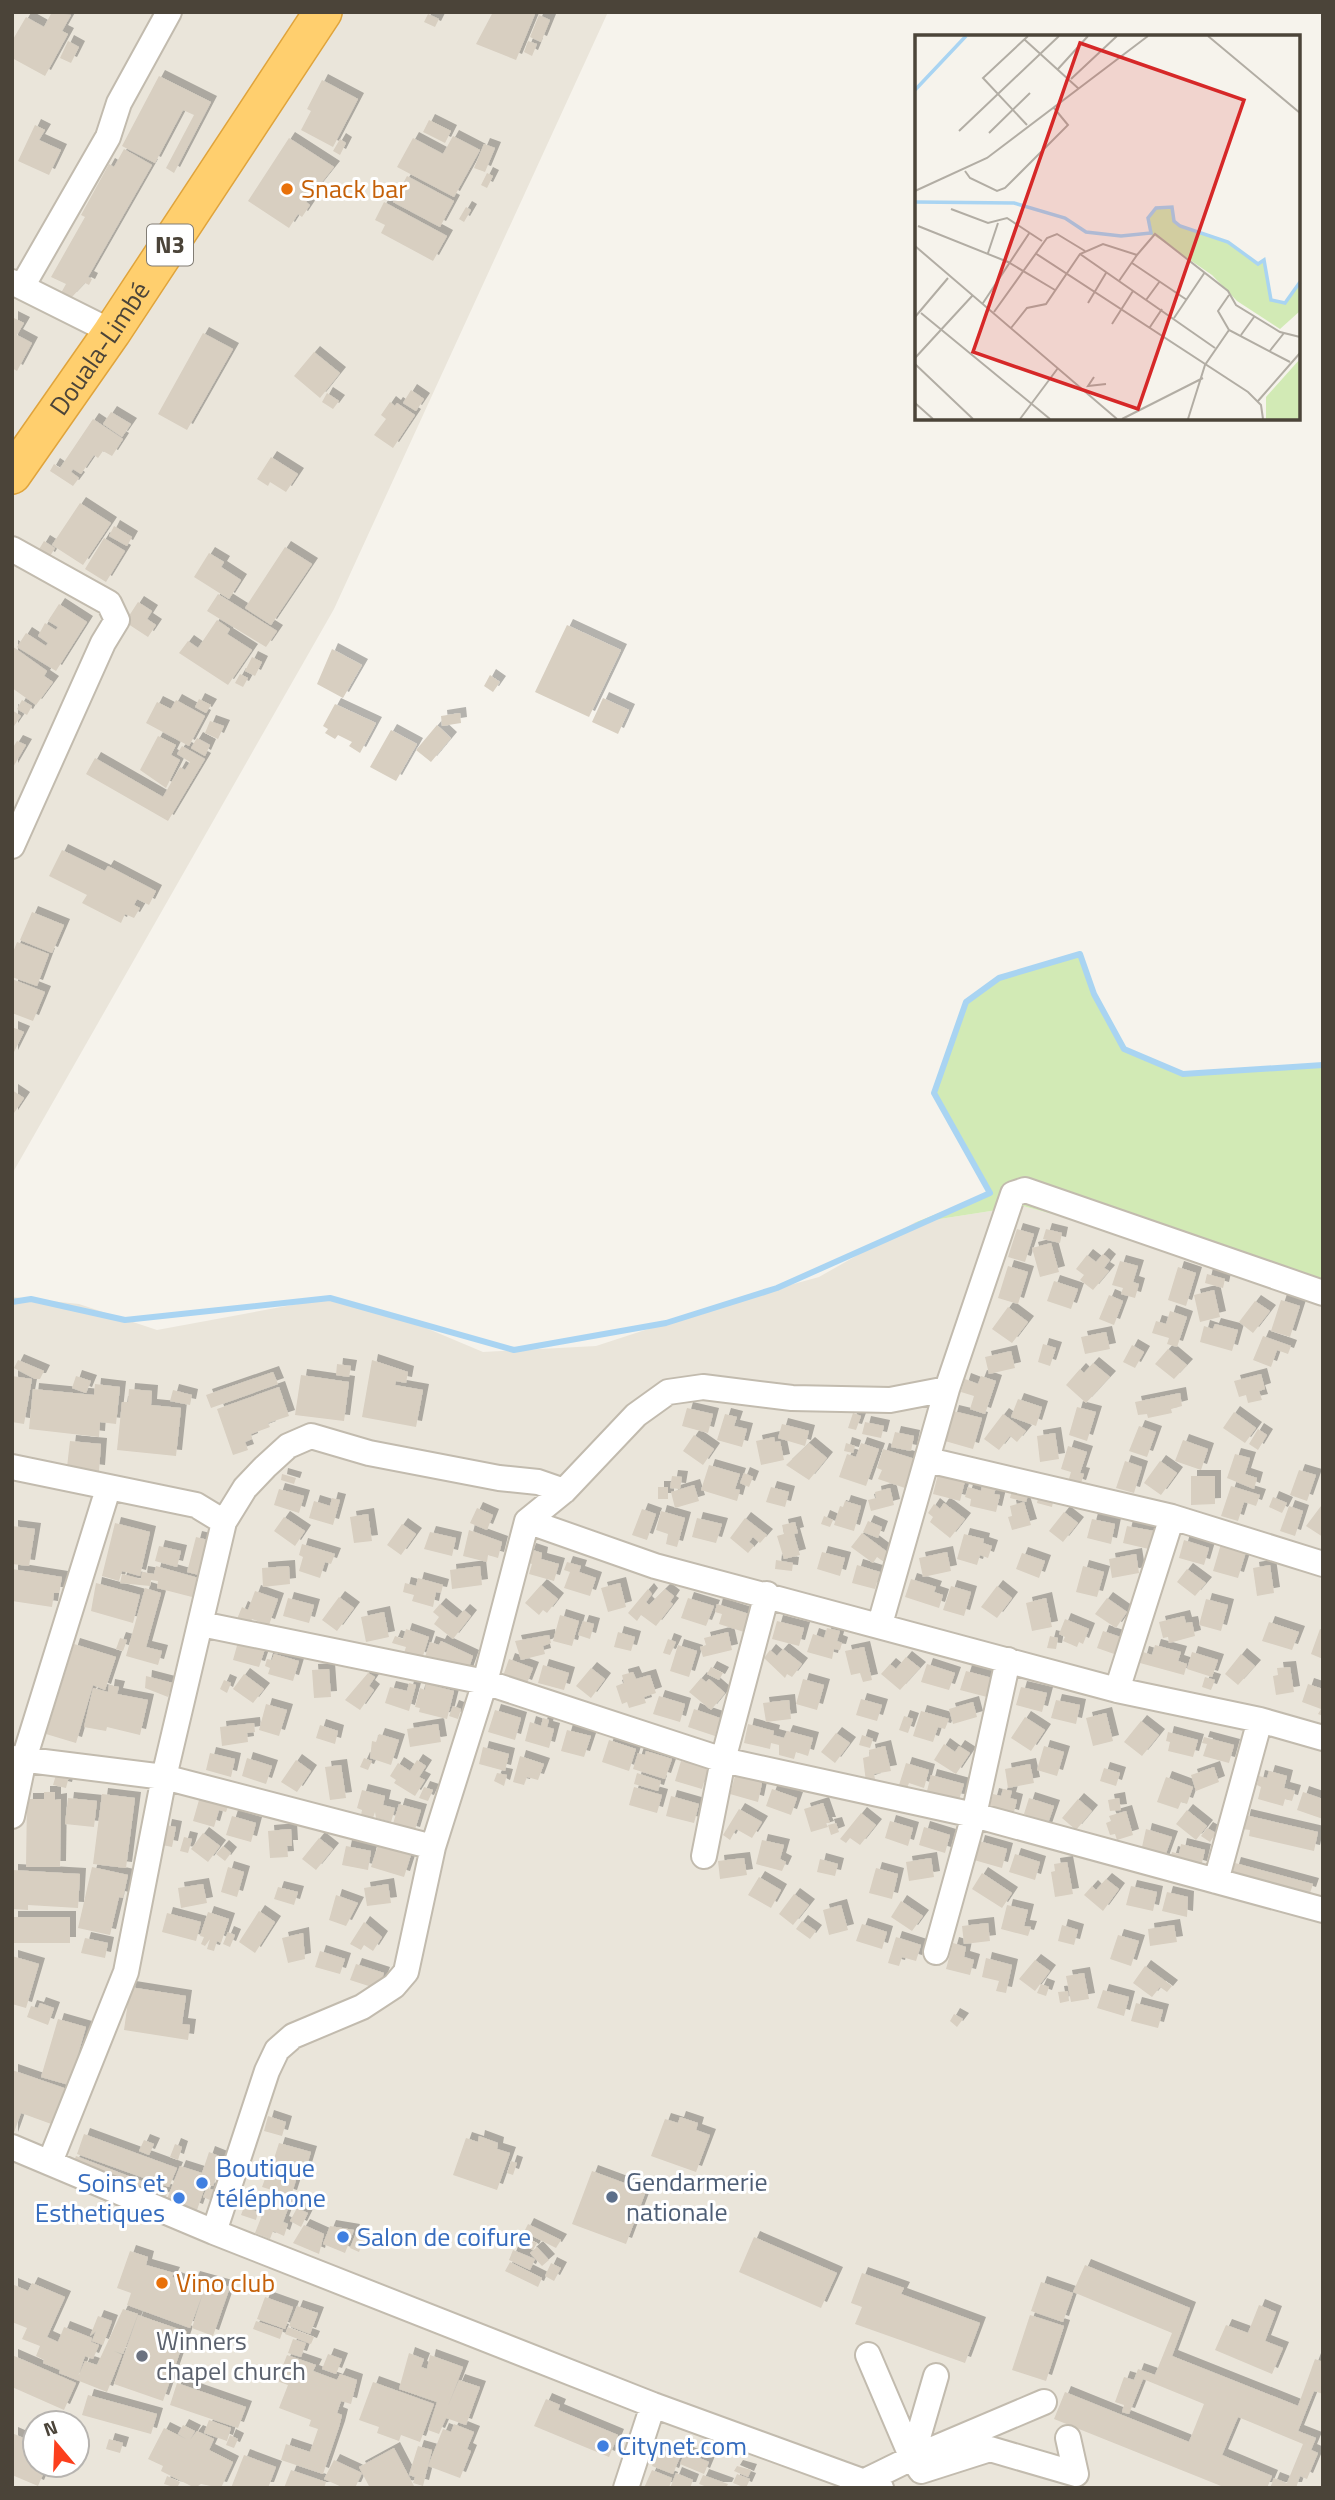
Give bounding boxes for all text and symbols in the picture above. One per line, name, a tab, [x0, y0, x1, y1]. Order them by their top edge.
inset map	[915, 35, 1300, 420]
place label: Snack bar	[301, 169, 407, 208]
marker: Snack bar	[279, 181, 295, 197]
road number: N3	[147, 224, 193, 266]
street label: Douala-Limbé	[40, 274, 159, 423]
place label: Boutique téléphone	[216, 2148, 326, 2217]
place label: Gendarmerie nationale	[626, 2162, 768, 2231]
place label: Soins et Esthetiques	[35, 2163, 165, 2232]
marker: Boutique téléphone	[194, 2175, 210, 2191]
marker: Gendarmerie nationale	[604, 2189, 620, 2205]
marker: Soins et Esthetiques	[171, 2190, 187, 2206]
place label: Salon de coifure	[357, 2217, 531, 2256]
marker: Salon de coifure	[335, 2229, 351, 2245]
place label: Vino club	[176, 2263, 275, 2302]
marker: Vino club	[154, 2275, 170, 2291]
place label: Winners chapel church	[156, 2321, 306, 2390]
marker: Winners chapel church	[134, 2348, 150, 2364]
north arrow	[21, 2409, 91, 2479]
text: N	[39, 2412, 61, 2443]
place label: Citynet.com	[617, 2426, 747, 2465]
marker: Citynet.com	[595, 2438, 611, 2454]

